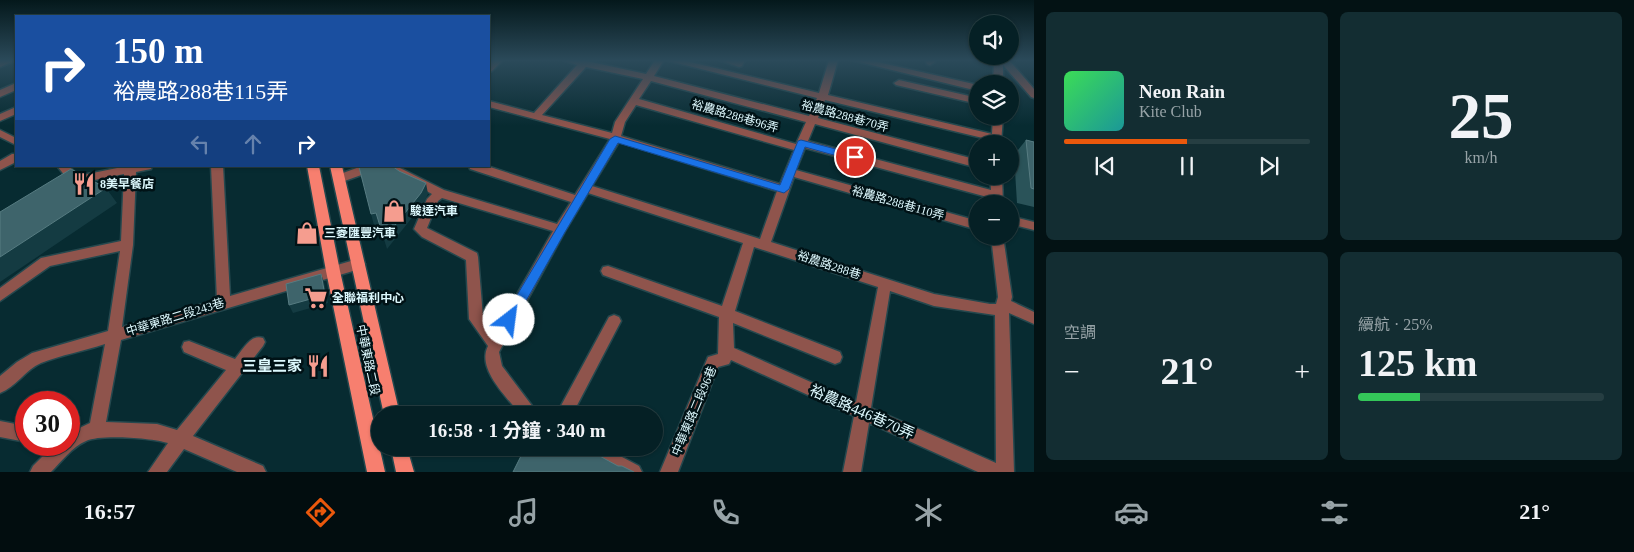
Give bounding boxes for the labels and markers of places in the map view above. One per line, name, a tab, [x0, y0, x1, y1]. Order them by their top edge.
pin	[834, 136, 876, 178]
restaurant icon: 8美早餐店	[71, 171, 97, 197]
place label: 8美早餐店	[100, 177, 154, 191]
shop icon: 駿達汽車	[381, 198, 407, 224]
place label: 駿達汽車	[410, 204, 458, 218]
shop icon: 三菱匯豐汽車	[294, 220, 320, 246]
place label: 三菱匯豐汽車	[324, 226, 396, 240]
supermarket icon: 全聯福利中心	[303, 285, 329, 311]
place label: 全聯福利中心	[332, 291, 404, 305]
restaurant icon: 三皇三家	[305, 353, 331, 379]
place label: 三皇三家	[242, 357, 302, 374]

